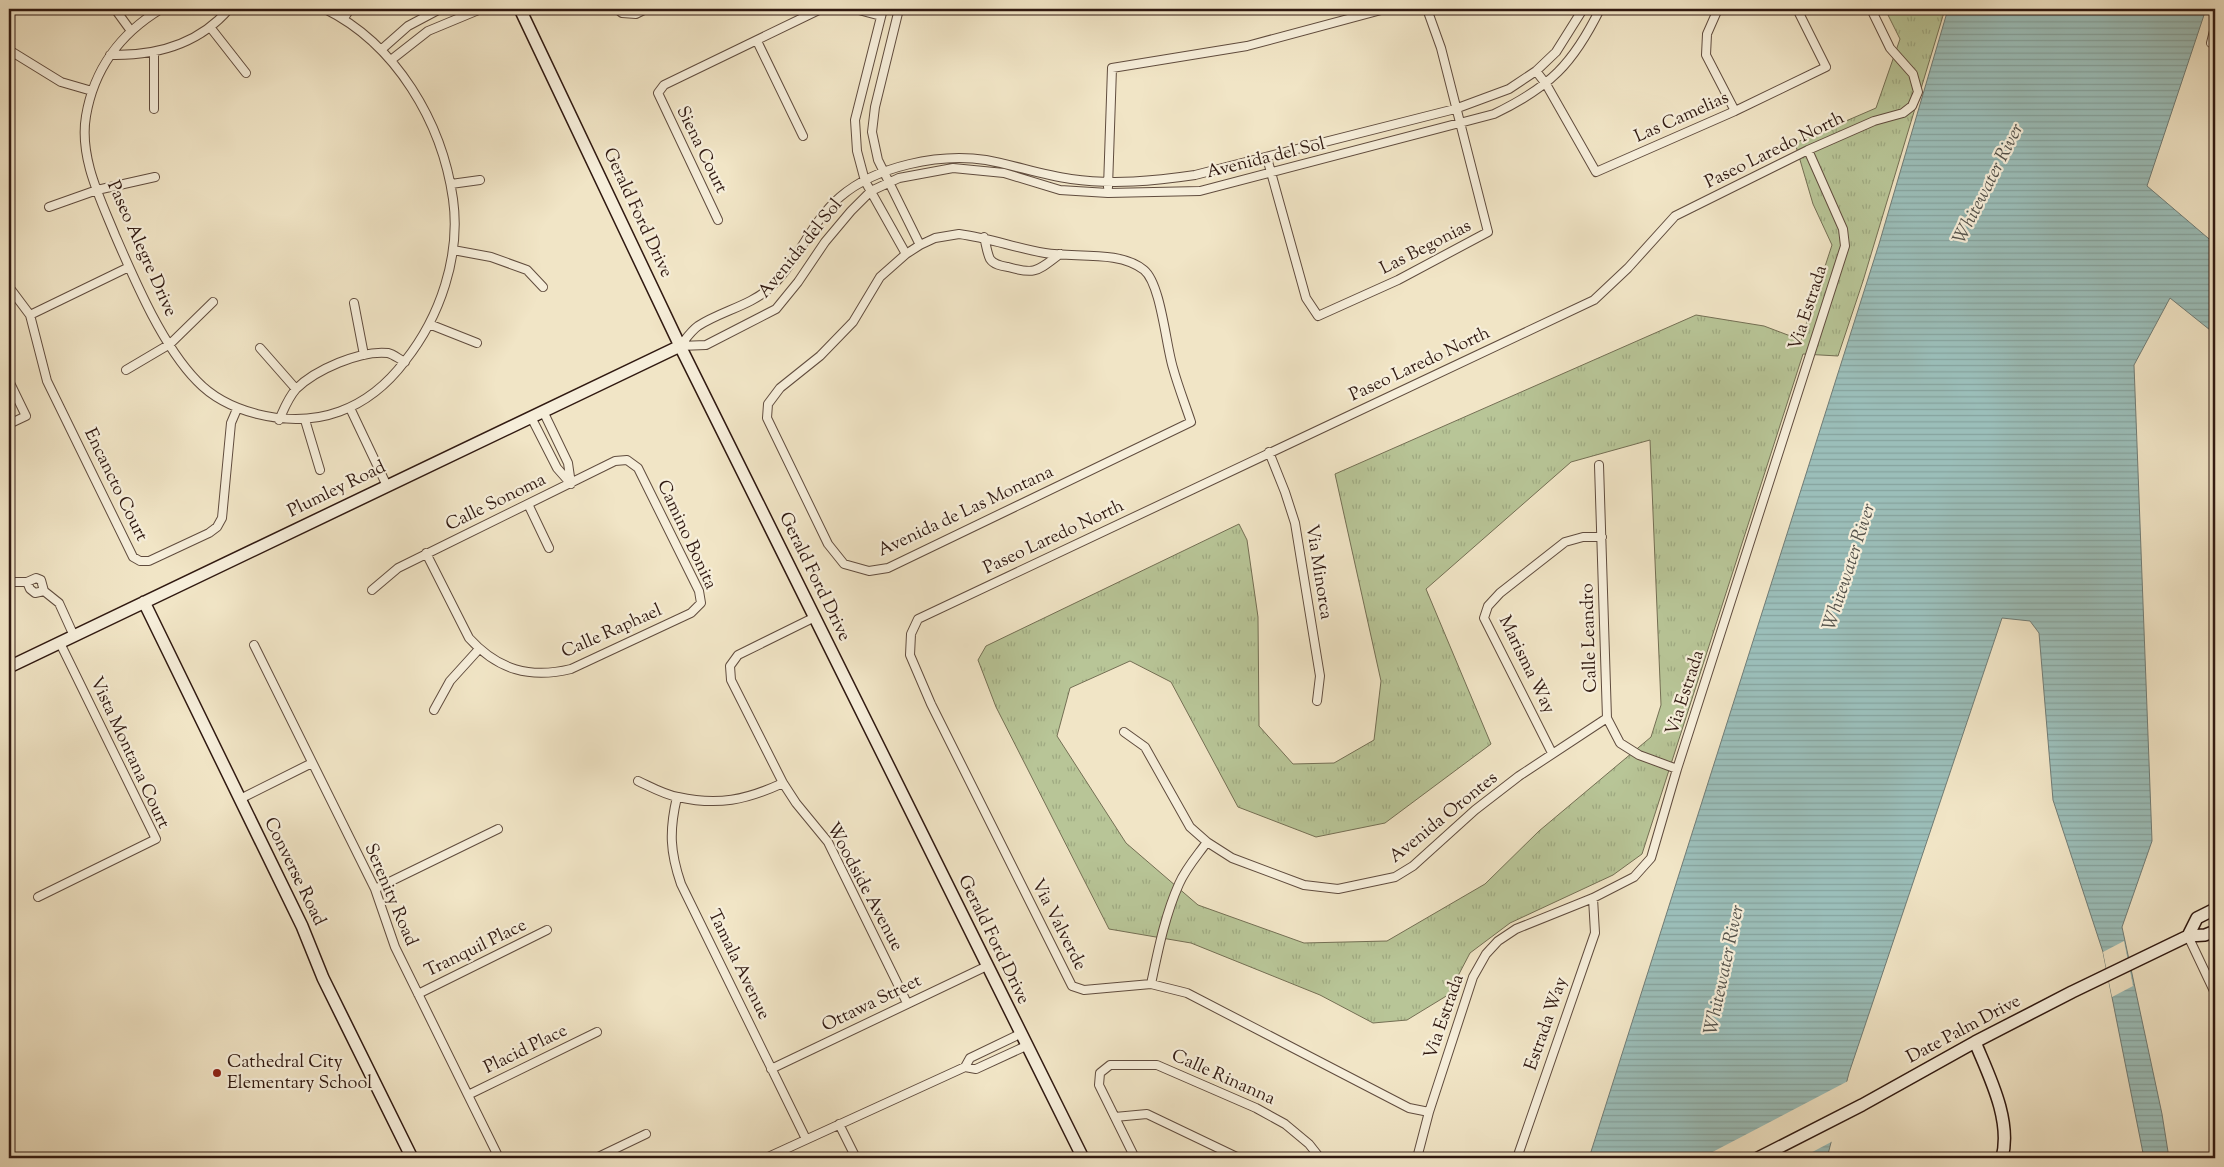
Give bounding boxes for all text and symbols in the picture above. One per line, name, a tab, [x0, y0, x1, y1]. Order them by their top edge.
street label: Las Camelias	[1631, 86, 1733, 150]
street label: Siena Court	[669, 102, 733, 198]
street label: Paseo Laredo North	[1701, 106, 1850, 196]
water label: Whitewater River	[1947, 119, 2031, 249]
street label: Avenida del Sol	[1204, 132, 1328, 186]
street label: Gerald Ford Drive	[596, 144, 678, 282]
street label: Paseo Alegre Drive	[99, 177, 183, 321]
street label: Avenida del Sol	[753, 194, 849, 304]
street label: Las Begonias	[1376, 214, 1476, 282]
street label: Via Estrada	[1783, 262, 1835, 354]
street label: Paseo Laredo North	[1345, 321, 1495, 409]
street label: Encancto Court	[76, 424, 154, 546]
street label: Plumley Road	[283, 455, 391, 525]
street label: Avenida de Las Montana	[874, 460, 1058, 564]
street label: Calle Sonoma	[441, 467, 551, 539]
street label: Camino Bonita	[649, 476, 723, 594]
street label: Paseo Laredo North	[979, 494, 1129, 582]
water label: Whitewater River	[1817, 500, 1883, 634]
street label: Gerald Ford Drive	[771, 508, 857, 646]
street label: Via Minorca	[1298, 523, 1338, 621]
street label: Calle Leandro	[1575, 583, 1605, 693]
street label: Calle Raphael	[558, 598, 666, 666]
street label: Marisma Way	[1491, 611, 1561, 719]
street label: Via Estrada	[1660, 647, 1712, 739]
street label: Vista Montana Court	[82, 673, 176, 833]
street label: Avenida Orontes	[1384, 766, 1504, 870]
street label: Converse Road	[257, 813, 331, 931]
street label: Woodside Avenue	[819, 818, 909, 956]
street label: Serenity Road	[357, 840, 423, 950]
street label: Gerald Ford Drive	[950, 871, 1036, 1009]
street label: Via Valverde	[1024, 875, 1092, 975]
water label: Whitewater River	[1698, 902, 1752, 1037]
street label: Tamala Avenue	[700, 905, 776, 1025]
street label: Tranquil Place	[421, 913, 531, 985]
street label: Ottawa Street	[818, 969, 926, 1039]
street label: Via Estrada	[1418, 971, 1472, 1063]
street label: Estrada Way	[1519, 974, 1575, 1074]
street label: Date Palm Drive	[1902, 989, 2026, 1071]
street label: Placid Place	[480, 1019, 572, 1081]
street label: Calle Rinanna	[1167, 1044, 1279, 1112]
place label: Cathedral City Elementary School	[227, 1050, 372, 1097]
marker: Cathedral City Elementary School	[211, 1067, 223, 1079]

